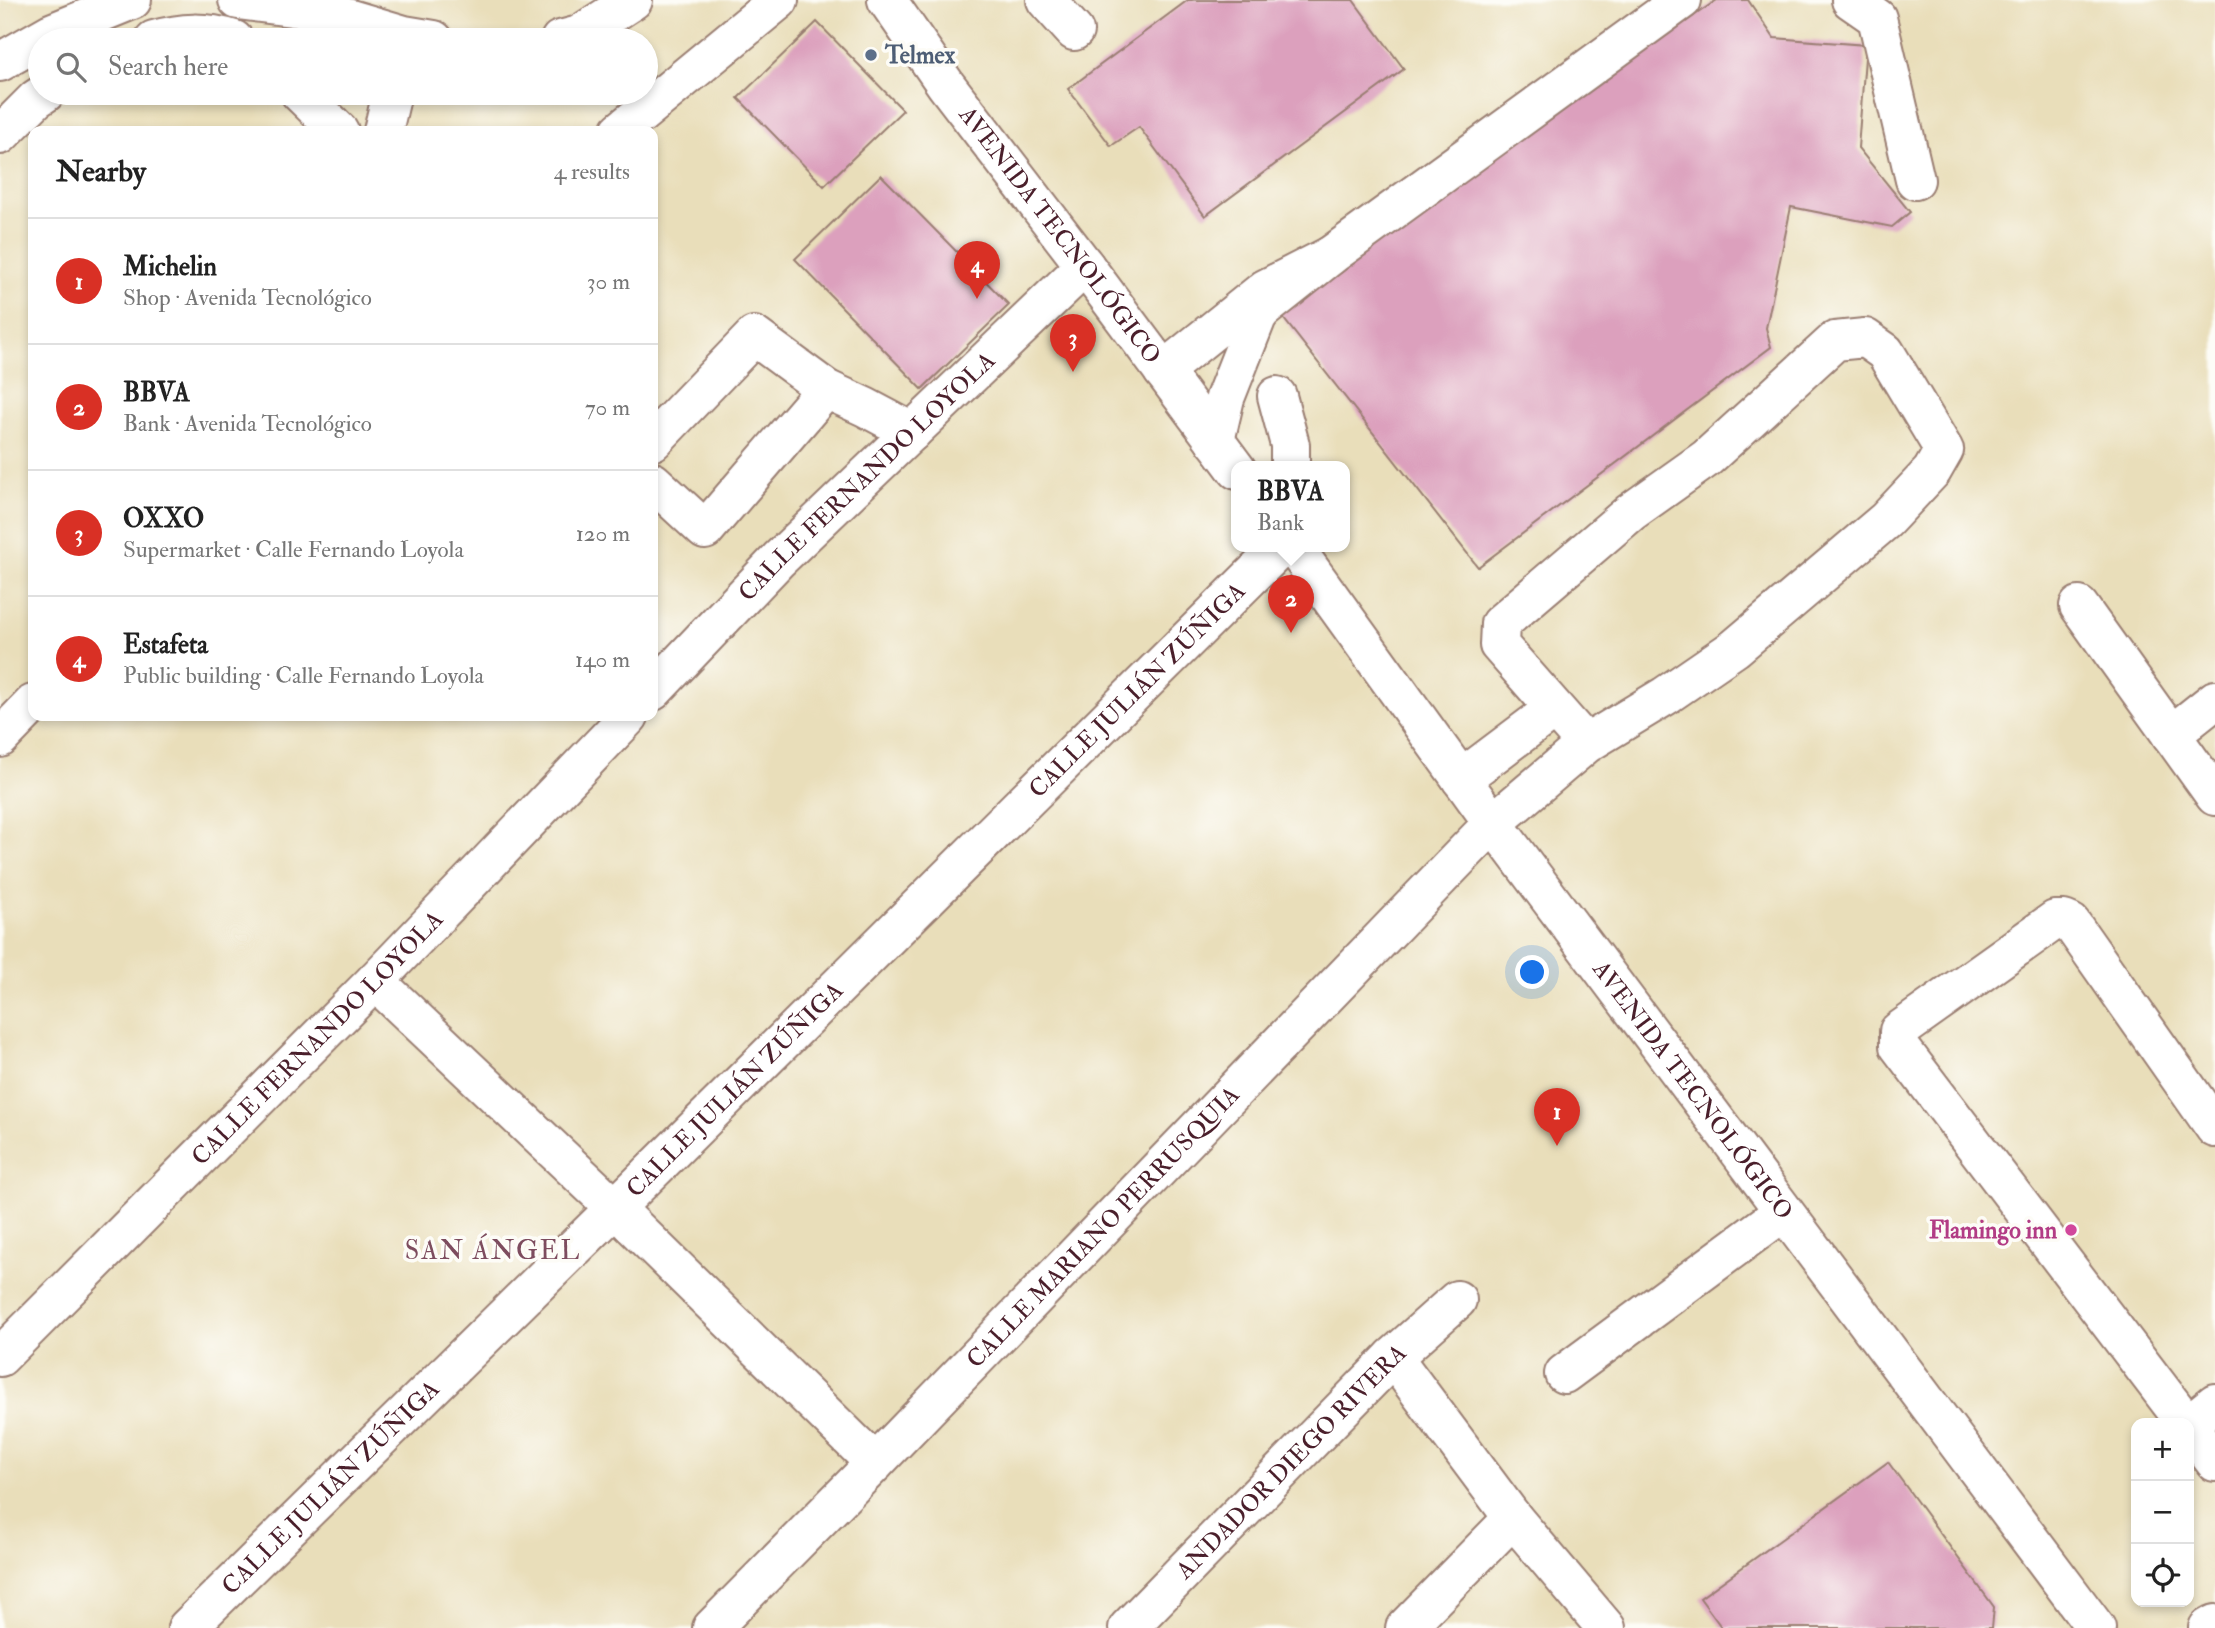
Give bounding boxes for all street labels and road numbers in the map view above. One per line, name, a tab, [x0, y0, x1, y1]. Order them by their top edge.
street label: AVENIDA TECNOLÓGICO	[951, 99, 1168, 370]
street label: CALLE FERNANDO LOYOLA	[732, 345, 1002, 608]
street label: CALLE JULIÁN ZÚÑIGA	[1022, 576, 1252, 805]
street label: CALLE FERNANDO LOYOLA	[185, 904, 450, 1172]
street label: AVENIDA TECNOLÓGICO	[1585, 954, 1800, 1226]
street label: CALLE JULIÁN ZÚÑIGA	[620, 975, 850, 1204]
street label: CALLE MARIANO PERRUSQUIA	[960, 1080, 1246, 1375]
street label: ANDADOR DIEGO RIVERA	[1169, 1338, 1413, 1587]
street label: CALLE JULIÁN ZÚÑIGA	[215, 1374, 446, 1601]

